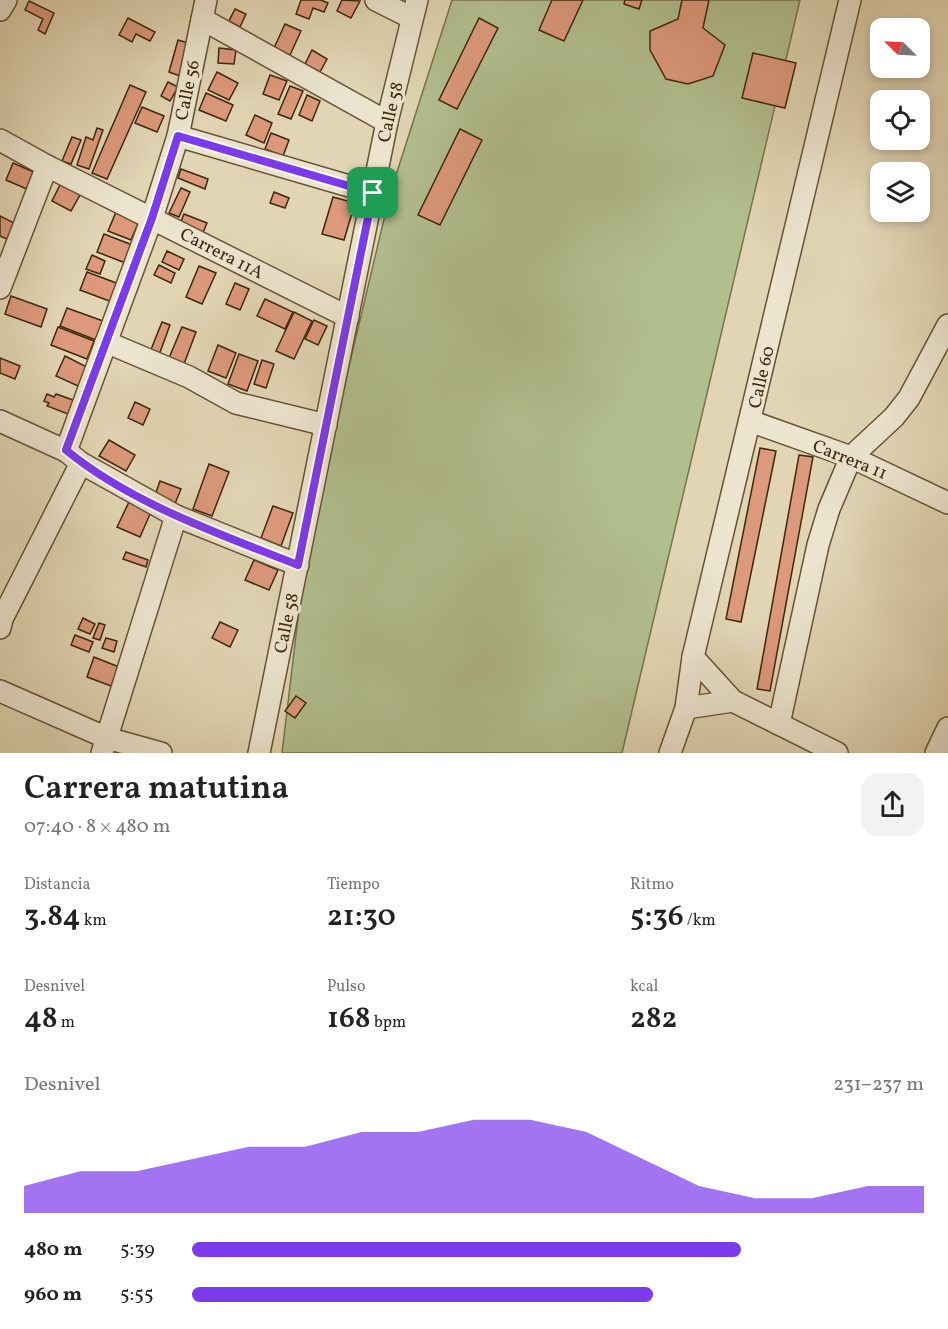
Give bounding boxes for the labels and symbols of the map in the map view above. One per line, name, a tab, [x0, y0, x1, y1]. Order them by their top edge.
north arrow	[870, 18, 930, 78]
street label: Calle 56	[170, 58, 207, 123]
street label: Calle 58	[372, 80, 411, 145]
pin	[347, 167, 398, 218]
street label: Carrera 11A	[175, 223, 268, 286]
street label: Calle 60	[743, 343, 782, 411]
street label: Carrera 11	[808, 434, 890, 487]
street label: Calle 58	[269, 591, 306, 656]

